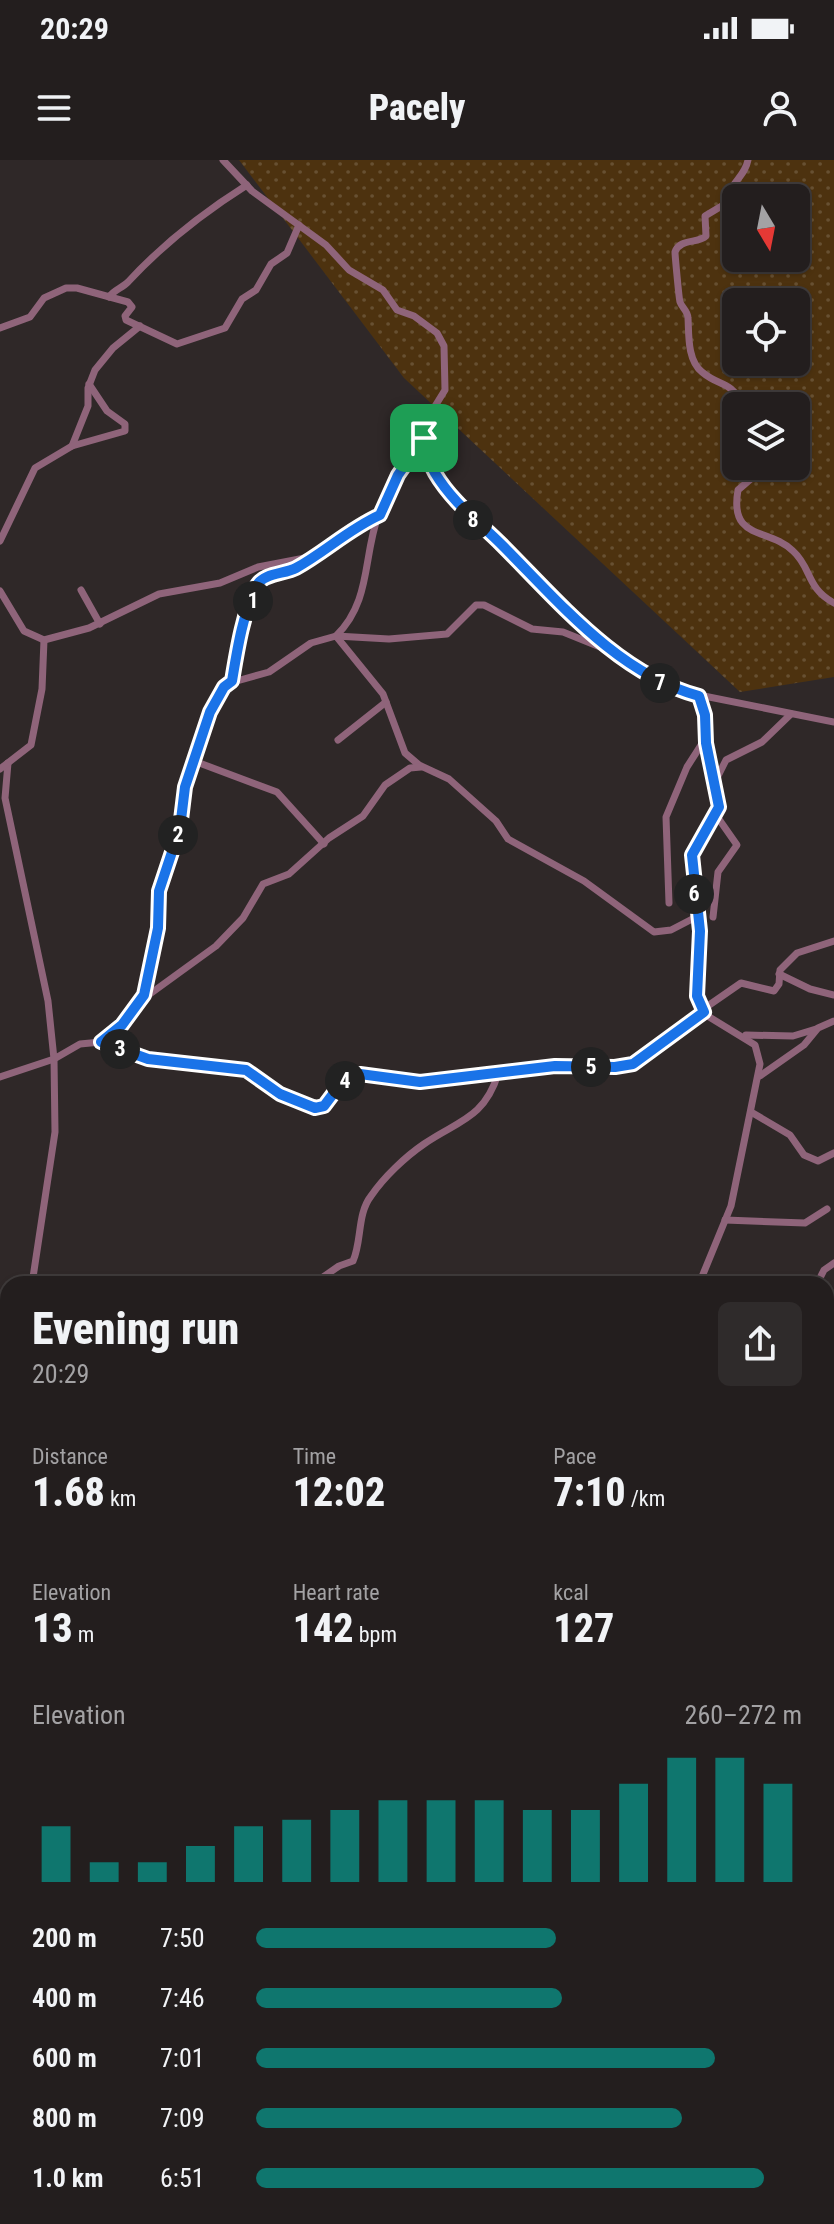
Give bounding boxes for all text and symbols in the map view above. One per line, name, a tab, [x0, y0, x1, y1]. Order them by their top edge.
text: 20:29	[40, 11, 109, 46]
icon: menu	[32, 86, 76, 130]
icon: person	[758, 86, 802, 130]
text: Pacely	[369, 87, 465, 129]
north arrow	[722, 184, 810, 272]
map controls	[722, 184, 810, 480]
button: locate	[722, 288, 810, 376]
button: layers	[722, 392, 810, 480]
pin	[390, 404, 458, 472]
icon: arrive	[402, 416, 446, 460]
pin: 8	[453, 500, 493, 540]
text: 8	[467, 507, 479, 532]
pin: 1	[233, 581, 273, 621]
text: 1	[247, 588, 259, 613]
pin: 7	[640, 663, 680, 703]
text: 7	[654, 670, 666, 695]
pin: 2	[158, 815, 198, 855]
text: 2	[172, 822, 184, 847]
pin: 6	[674, 874, 714, 914]
text: 6	[688, 881, 700, 906]
pin: 3	[100, 1029, 140, 1069]
text: 3	[114, 1036, 126, 1061]
pin: 5	[571, 1047, 611, 1087]
text: 5	[585, 1054, 597, 1079]
pin: 4	[325, 1061, 365, 1101]
text: 4	[339, 1068, 351, 1093]
button: share	[718, 1302, 802, 1386]
text: Evening run	[32, 1303, 239, 1355]
text: 20:29	[32, 1359, 89, 1389]
text: Distance	[32, 1444, 108, 1469]
text: Time	[293, 1444, 336, 1469]
text: Pace	[553, 1444, 596, 1469]
text: 1.68	[32, 1469, 105, 1516]
text: 12:02	[293, 1469, 385, 1516]
text: 7:10	[553, 1469, 626, 1516]
text: km	[105, 1486, 136, 1511]
text: /km	[626, 1486, 665, 1511]
text: Elevation	[32, 1580, 111, 1605]
text: Heart rate	[293, 1580, 380, 1605]
text: kcal	[553, 1580, 589, 1605]
text: 13	[32, 1605, 73, 1652]
text: 142	[293, 1605, 354, 1652]
text: 127	[553, 1605, 614, 1652]
text: m	[73, 1622, 94, 1647]
text: bpm	[354, 1622, 397, 1647]
text: Elevation	[32, 1700, 126, 1730]
text: 260–272 m	[685, 1700, 802, 1730]
text: 200 m	[32, 1923, 97, 1953]
text: 7:50	[160, 1923, 205, 1953]
text: 400 m	[32, 1983, 97, 2013]
text: 7:46	[160, 1983, 205, 2013]
text: 600 m	[32, 2043, 97, 2073]
text: 7:01	[160, 2043, 205, 2073]
text: 800 m	[32, 2103, 97, 2133]
text: 7:09	[160, 2103, 205, 2133]
text: 1.0 km	[32, 2163, 104, 2193]
text: 6:51	[160, 2163, 205, 2193]

